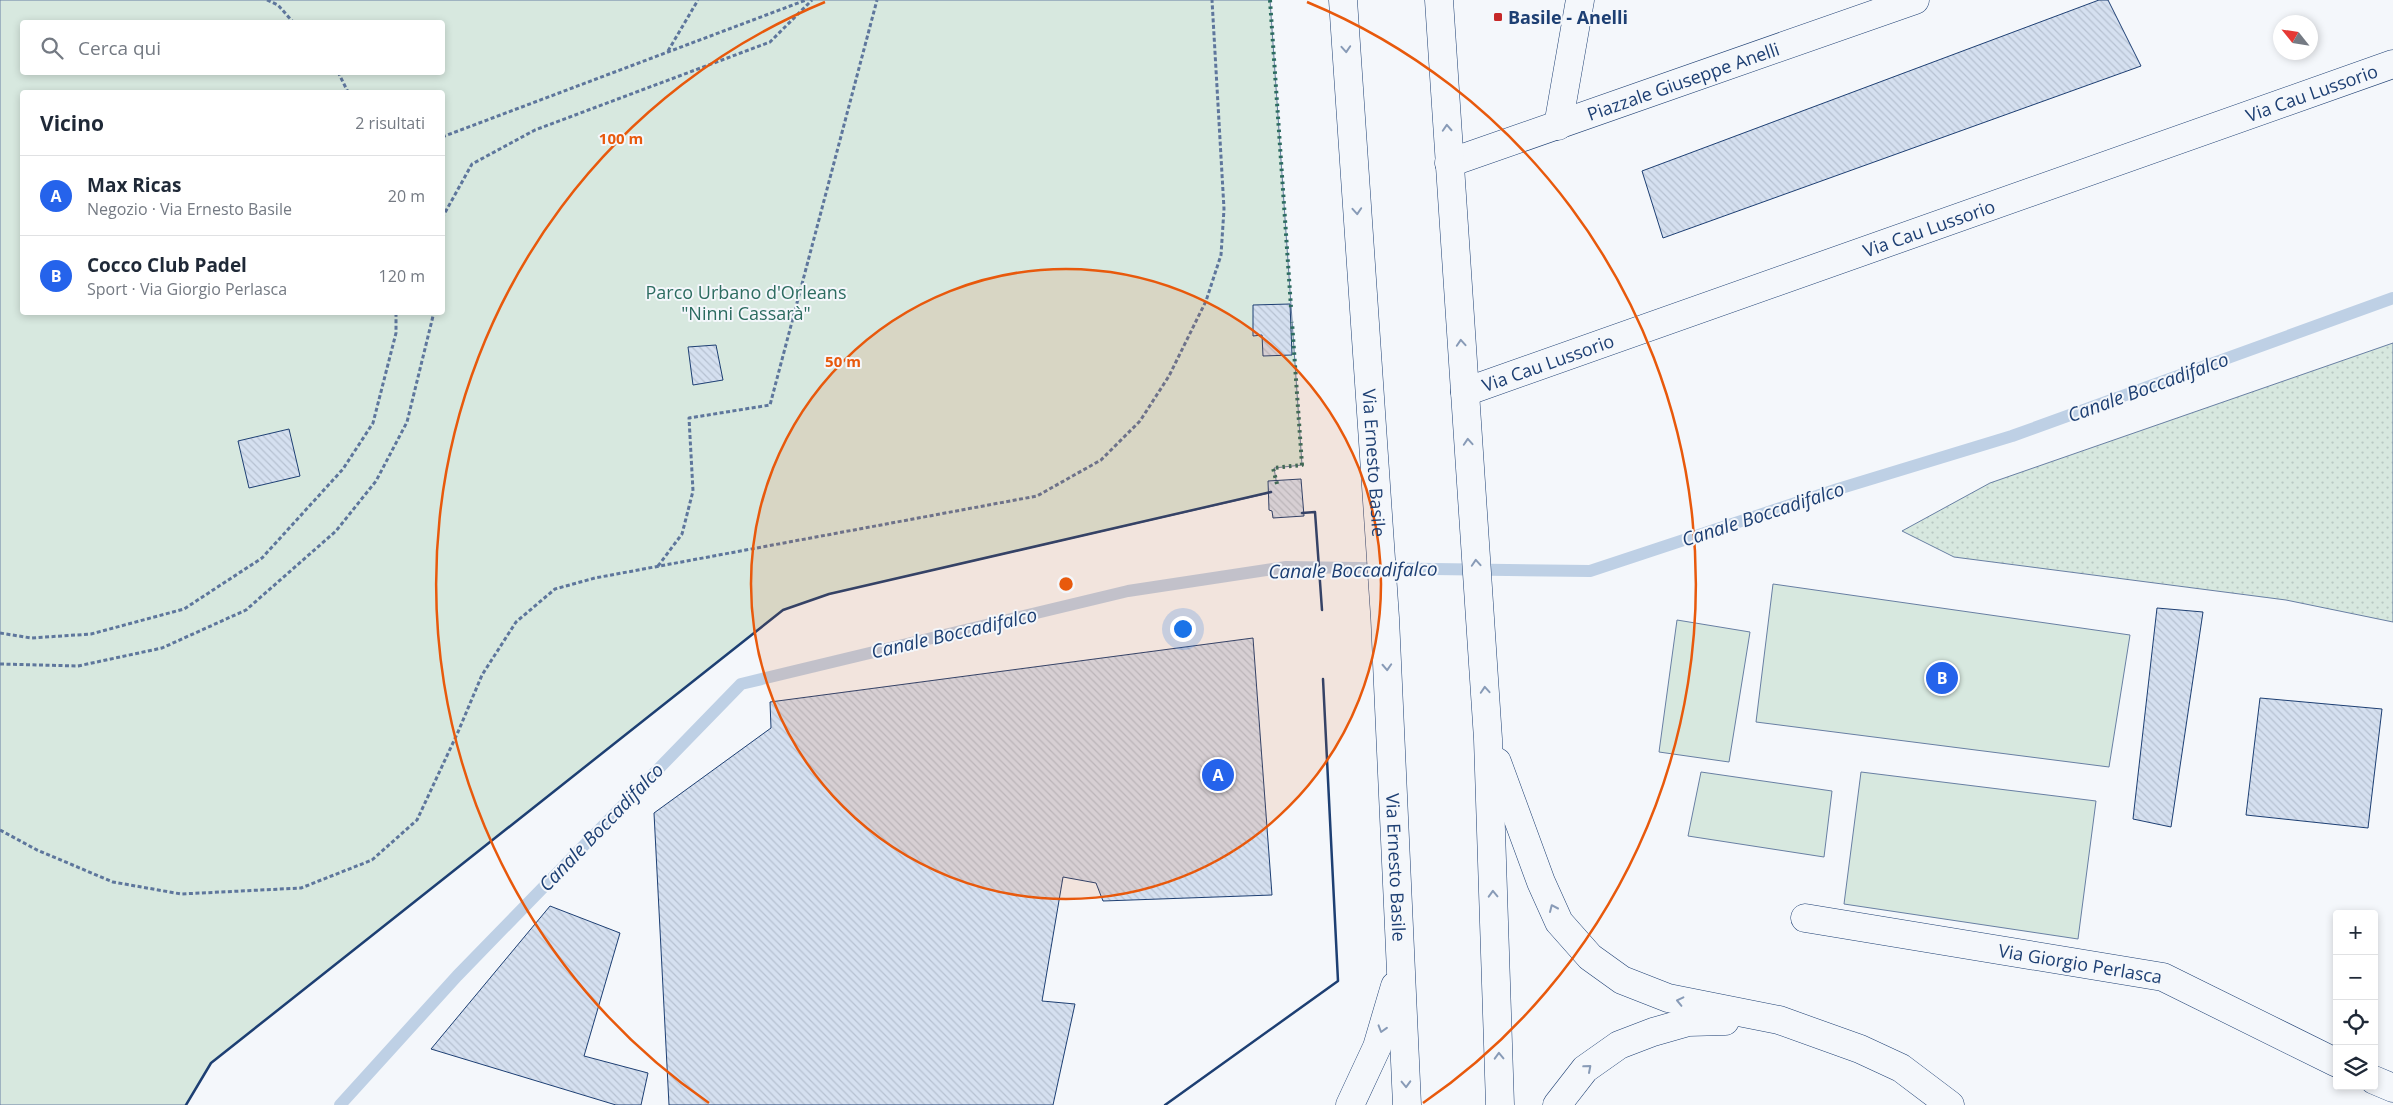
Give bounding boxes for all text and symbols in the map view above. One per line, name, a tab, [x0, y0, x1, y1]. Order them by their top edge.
place label: Basile - Anelli	[1508, 5, 1628, 29]
marker: Basile - Anelli	[1492, 11, 1504, 23]
north arrow	[2273, 15, 2318, 60]
search box	[20, 20, 445, 75]
icon: search	[38, 34, 66, 62]
text: Cerca qui	[78, 35, 161, 61]
street label: Piazzale Giuseppe Anelli	[1584, 36, 1782, 126]
one-way arrow	[1340, 45, 1351, 53]
street label: Via Cau Lussorio	[2242, 58, 2381, 127]
text: Vicino	[40, 109, 104, 137]
text: 2 risultati	[355, 112, 425, 134]
one-way arrow	[1441, 124, 1452, 132]
text: 100 m	[599, 128, 643, 148]
text: Max Ricas	[87, 172, 181, 198]
text: A	[50, 185, 62, 207]
text: 20 m	[388, 185, 425, 207]
street label: Via Cau Lussorio	[1860, 194, 1998, 262]
text: Negozio · Via Ernesto Basile	[87, 198, 292, 220]
one-way arrow	[1351, 207, 1362, 215]
text: Cocco Club Padel	[87, 252, 247, 278]
text: B	[51, 265, 61, 287]
text: 120 m	[379, 265, 425, 287]
text: Sport · Via Giorgio Perlasca	[87, 278, 287, 300]
park label: Parco Urbano d'Orleans "Ninni Cassarà"	[646, 280, 846, 325]
street label: Via Cau Lussorio	[1479, 328, 1617, 397]
one-way arrow	[1456, 339, 1467, 347]
water label: Canale Boccadifalco	[2064, 346, 2232, 428]
text: 50 m	[825, 351, 861, 371]
street label: Via Ernesto Basile	[1357, 388, 1391, 538]
one-way arrow	[1462, 438, 1473, 446]
water label: Canale Boccadifalco	[1678, 475, 1848, 553]
water label: Canale Boccadifalco	[1268, 556, 1438, 584]
one-way arrow	[1470, 559, 1481, 567]
centre of rings	[1057, 575, 1075, 593]
water label: Canale Boccadifalco	[869, 601, 1039, 665]
your location	[1170, 616, 1196, 642]
pin: B	[1926, 659, 1958, 697]
one-way arrow	[1381, 663, 1392, 671]
one-way arrow	[1479, 686, 1490, 694]
pin: A	[1202, 756, 1234, 794]
water label: Canale Boccadifalco	[533, 757, 669, 897]
street label: Via Ernesto Basile	[1381, 793, 1412, 942]
one-way arrow	[1488, 890, 1499, 898]
one-way arrow	[1548, 904, 1559, 913]
map controls	[2333, 910, 2378, 1090]
button: +	[2333, 910, 2378, 955]
street label: Via Giorgio Perlasca	[1997, 938, 2164, 989]
button: −	[2333, 955, 2378, 1000]
one-way arrow	[1675, 996, 1684, 1006]
button: locate	[2333, 1000, 2378, 1045]
one-way arrow	[1378, 1024, 1388, 1033]
button: layers	[2333, 1045, 2378, 1090]
one-way arrow	[1493, 1052, 1504, 1060]
one-way arrow	[1583, 1064, 1592, 1073]
one-way arrow	[1401, 1080, 1412, 1088]

